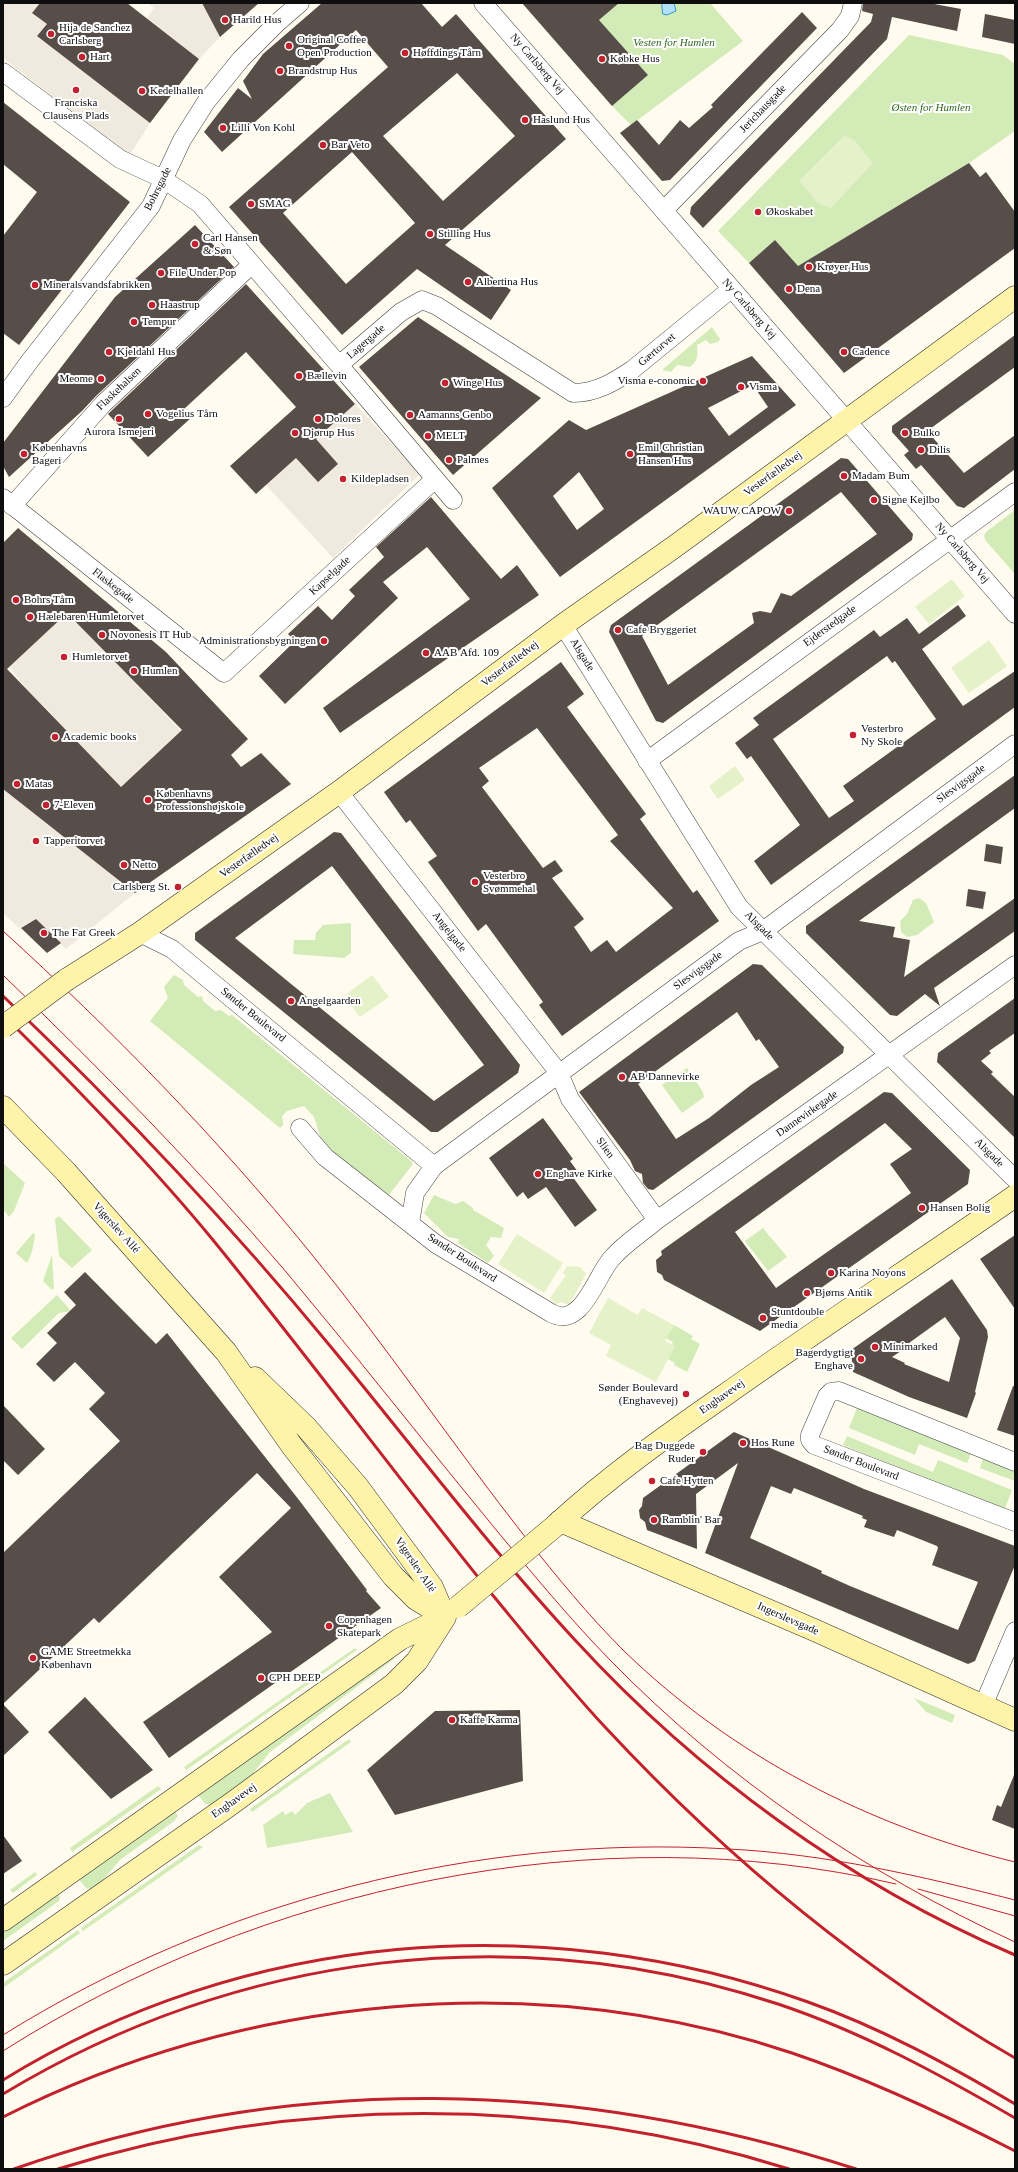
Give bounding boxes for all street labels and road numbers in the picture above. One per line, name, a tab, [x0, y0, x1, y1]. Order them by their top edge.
street label: Ny Carlsberg Vej	[507, 31, 567, 97]
street label: Jerichausgade	[737, 82, 789, 136]
street label: Bohrsgade	[141, 165, 175, 213]
street label: Ny Carlsberg Vej	[719, 276, 779, 342]
street label: Lagergade	[344, 322, 388, 362]
street label: Gærtorvet	[636, 331, 678, 369]
street label: Flaskehalsen	[94, 365, 144, 413]
street label: Vesterfælledvej	[741, 449, 805, 499]
street label: Ny Carlsberg Vej	[932, 520, 992, 586]
street label: Kapselgade	[307, 554, 353, 598]
street label: Flaskegade	[89, 566, 137, 606]
street label: Ejderstedgade	[801, 602, 859, 650]
street label: Alsgade	[567, 636, 597, 674]
street label: Vesterfælledvej	[479, 638, 541, 690]
street label: Slesvigsgade	[934, 762, 988, 806]
street label: Vesterfælledvej	[217, 831, 281, 881]
street label: Angelgade	[429, 909, 469, 955]
street label: Alsgade	[742, 909, 776, 943]
street label: Slesvigsgade	[671, 949, 725, 993]
street label: Sønder Boulevard	[218, 985, 288, 1045]
street label: Dannevirkegade	[774, 1088, 840, 1140]
street label: Slien	[593, 1135, 617, 1161]
street label: Alsgade	[972, 1136, 1006, 1170]
street label: Vigerslev Allé	[90, 1200, 142, 1256]
street label: Sønder Boulevard	[425, 1231, 499, 1285]
street label: Enghavevej	[697, 1377, 747, 1417]
street label: Sønder Boulevard	[821, 1443, 901, 1483]
street label: Vigerslev Allé	[392, 1535, 438, 1595]
street label: Ingerslevsgade	[755, 1600, 821, 1638]
street label: Enghavevej	[209, 1781, 259, 1821]

